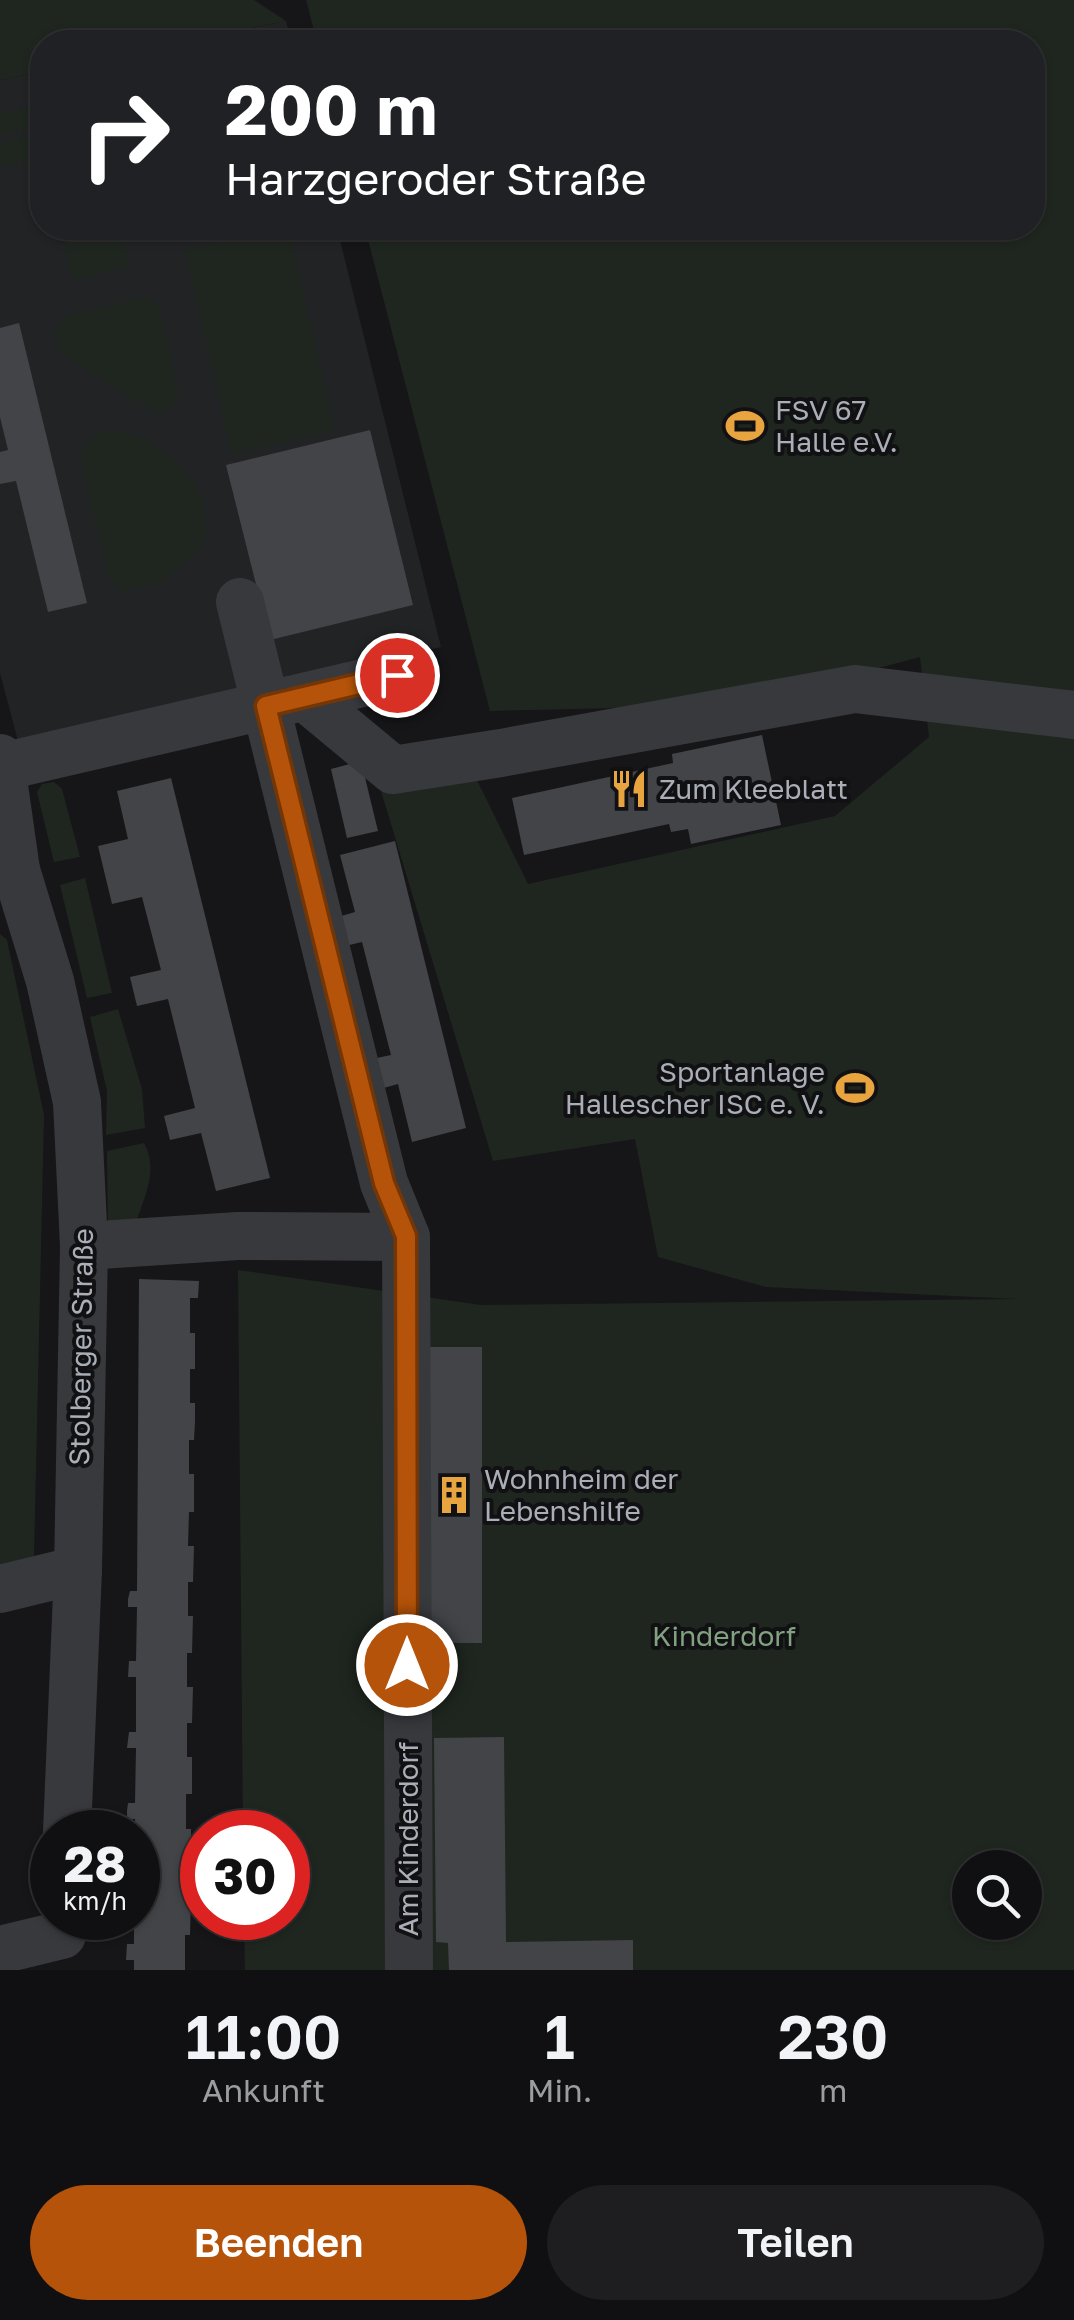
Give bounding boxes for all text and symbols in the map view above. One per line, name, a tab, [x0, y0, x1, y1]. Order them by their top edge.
text: 200 m	[225, 66, 437, 150]
icon: right	[60, 70, 190, 200]
text: Harzgeroder Straße	[225, 151, 647, 205]
place label: FSV 67 Halle e.V.	[775, 393, 898, 458]
sports icon: FSV 67 Halle e.V.	[724, 405, 766, 447]
pin	[355, 633, 440, 718]
icon: arrive	[370, 648, 425, 703]
restaurant icon: Zum Kleeblatt	[608, 768, 650, 810]
place label: Zum Kleeblatt	[659, 772, 848, 805]
place label: Sportanlage Hallescher ISC e. V.	[565, 1055, 825, 1120]
sports icon: Sportanlage Hallescher ISC e. V.	[834, 1067, 876, 1109]
street label: Stolberger Straße	[62, 1228, 99, 1466]
place label: Wohnheim der Lebenshilfe	[484, 1462, 678, 1527]
building icon: Wohnheim der Lebenshilfe	[433, 1474, 475, 1516]
position arrow	[355, 1613, 459, 1717]
park label: Kinderdorf	[652, 1619, 796, 1652]
street label: Am Kinderdorf	[391, 1742, 424, 1936]
speed limit sign: 30	[180, 1810, 310, 1940]
text: 28	[64, 1833, 126, 1893]
map controls	[952, 1850, 1042, 1940]
button: search	[952, 1850, 1042, 1940]
text: km/h	[63, 1885, 127, 1916]
text: 11:00	[186, 2000, 341, 2072]
text: 1	[544, 2000, 575, 2072]
text: 230	[778, 2000, 888, 2072]
text: Ankunft	[202, 2071, 325, 2109]
text: Min.	[527, 2071, 592, 2109]
text: m	[819, 2071, 847, 2109]
button: Beenden	[30, 2185, 527, 2300]
button: Teilen	[547, 2185, 1044, 2300]

